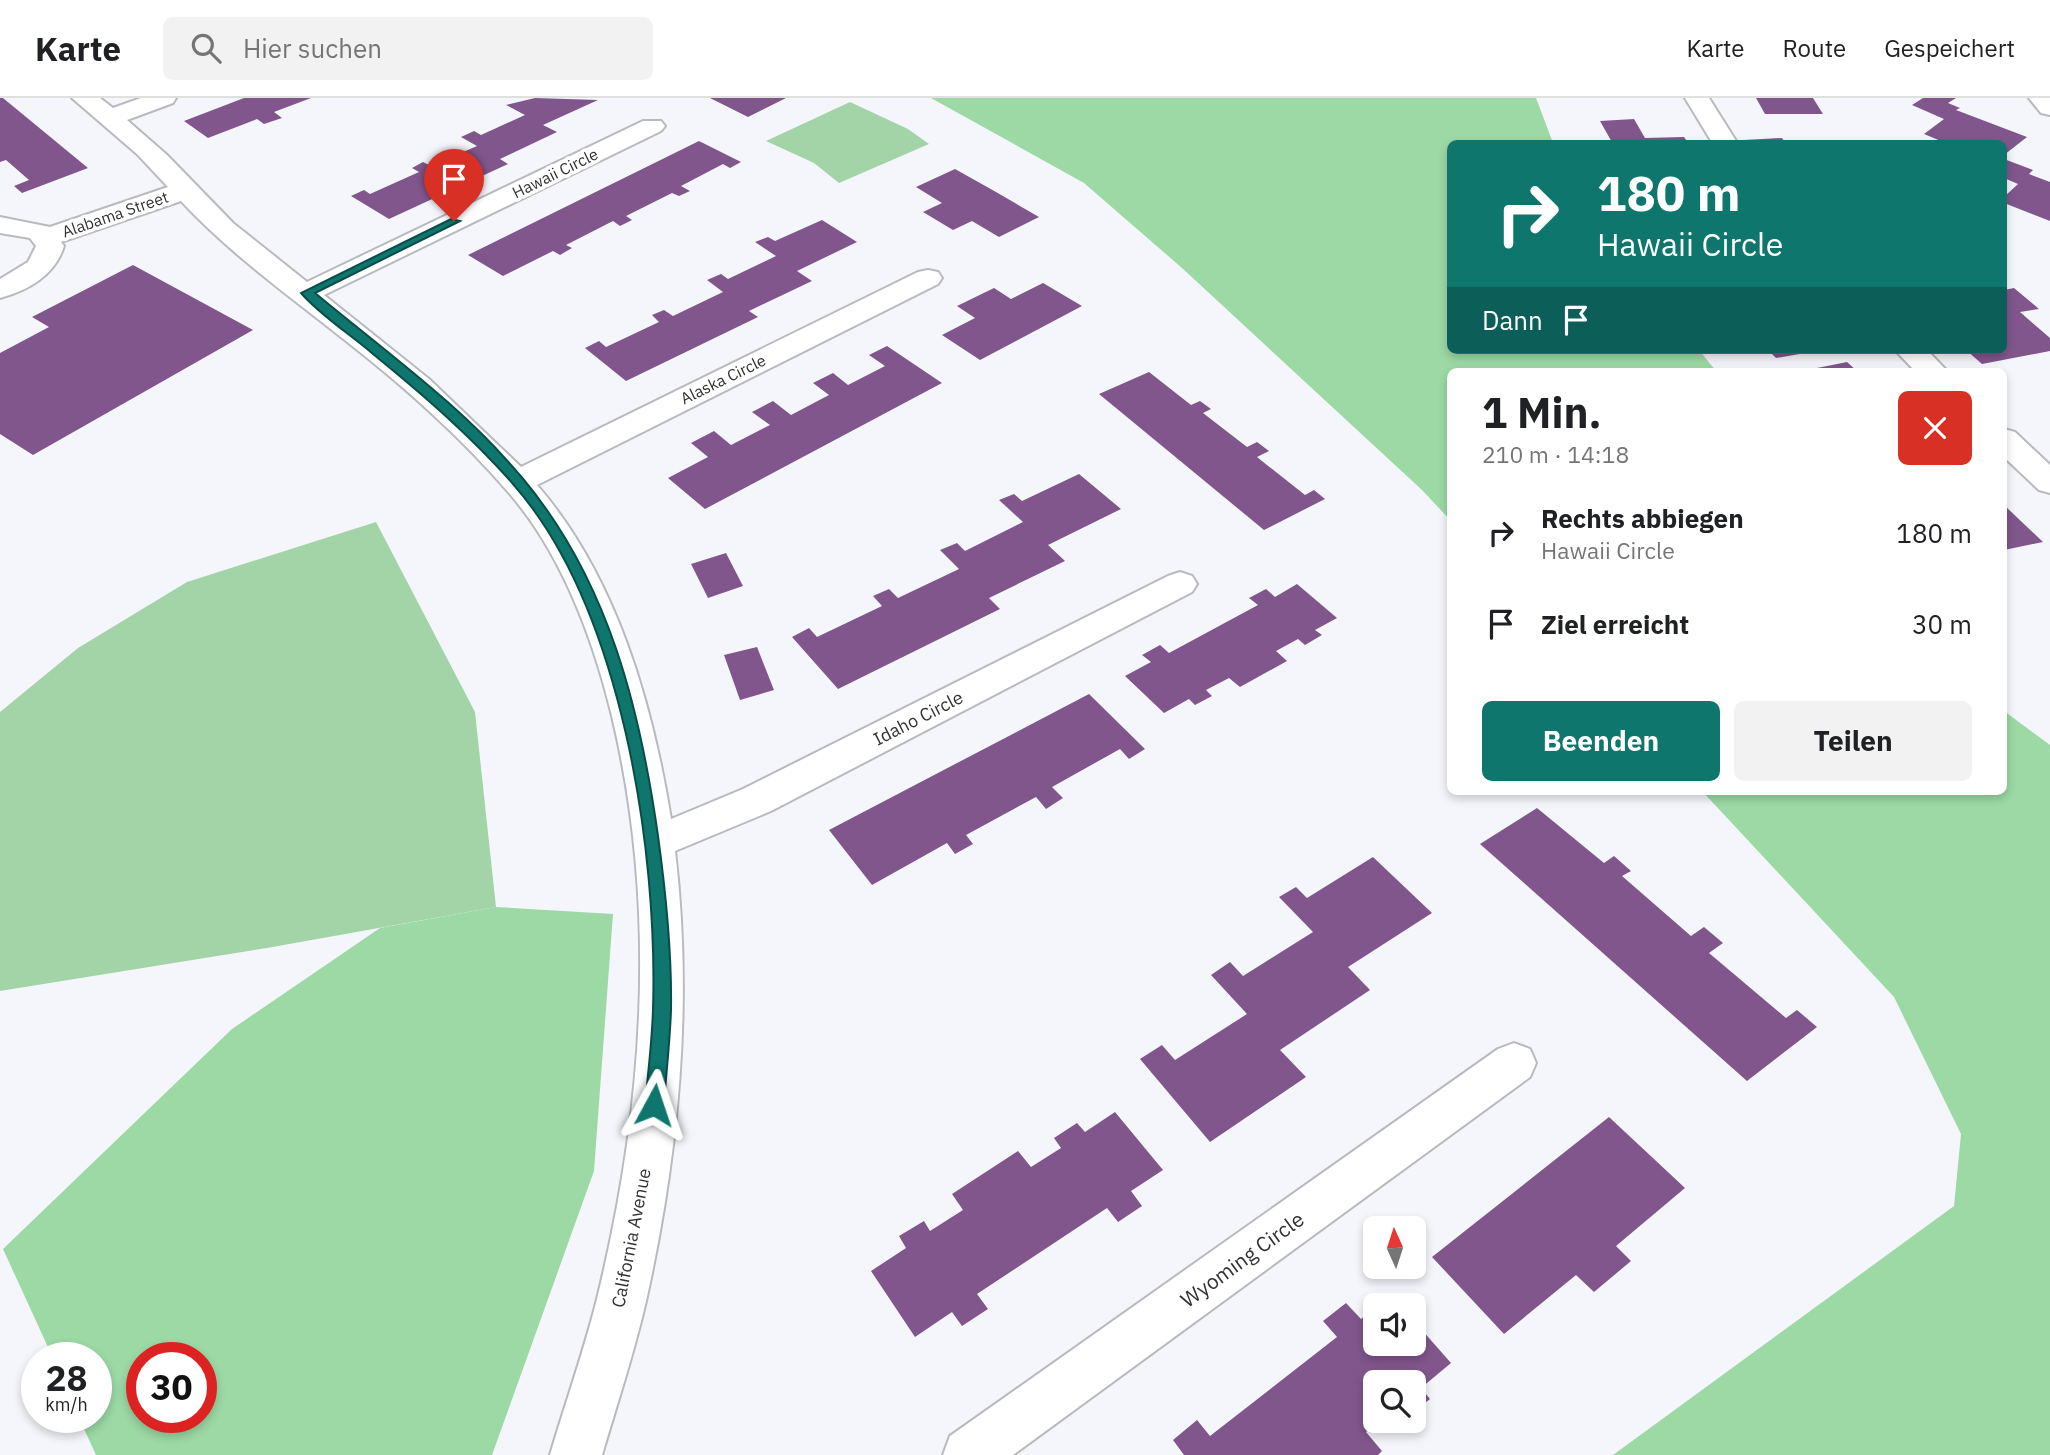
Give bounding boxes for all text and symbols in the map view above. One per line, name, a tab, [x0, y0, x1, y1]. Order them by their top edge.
search box	[163, 17, 653, 80]
text: Karte	[35, 27, 121, 70]
icon: search	[187, 29, 225, 67]
text: Hier suchen	[243, 31, 382, 65]
text: Karte	[1686, 32, 1745, 64]
text: Route	[1783, 32, 1846, 64]
text: Gespeichert	[1884, 32, 2015, 64]
street label: Hawaii Circle	[509, 143, 601, 202]
pin	[424, 149, 484, 221]
icon: arrive	[435, 160, 473, 198]
text: 180 m	[1597, 161, 1741, 224]
icon: right	[1482, 168, 1573, 259]
street label: Alabama Street	[59, 186, 171, 242]
text: Hawaii Circle	[1597, 223, 1783, 265]
icon: arrive	[1557, 301, 1595, 339]
text: Dann	[1482, 303, 1543, 337]
street label: Alaska Circle	[677, 350, 769, 408]
text: 1 Min.	[1482, 385, 1602, 440]
button: close	[1898, 391, 1972, 465]
text: 210 m · 14:18	[1482, 439, 1629, 469]
text: Rechts abbiegen	[1541, 501, 1744, 535]
icon: right	[1482, 514, 1520, 552]
text: 180 m	[1896, 516, 1972, 550]
text: Hawaii Circle	[1541, 535, 1675, 565]
icon: arrive	[1482, 605, 1520, 643]
text: Ziel erreicht	[1541, 607, 1689, 641]
text: 30 m	[1912, 607, 1972, 641]
street label: Idaho Circle	[869, 686, 967, 750]
button: Beenden	[1482, 701, 1720, 781]
button: Teilen	[1734, 701, 1972, 781]
position arrow	[617, 1068, 691, 1142]
street label: California Avenue	[606, 1166, 656, 1310]
street label: Wyoming Circle	[1175, 1205, 1309, 1313]
north arrow	[1363, 1216, 1426, 1279]
map controls	[1363, 1216, 1426, 1433]
button: sound	[1363, 1293, 1426, 1356]
speed limit sign: 30	[126, 1342, 217, 1433]
text: 28	[45, 1355, 88, 1401]
button: search	[1363, 1370, 1426, 1433]
text: km/h	[45, 1393, 88, 1416]

